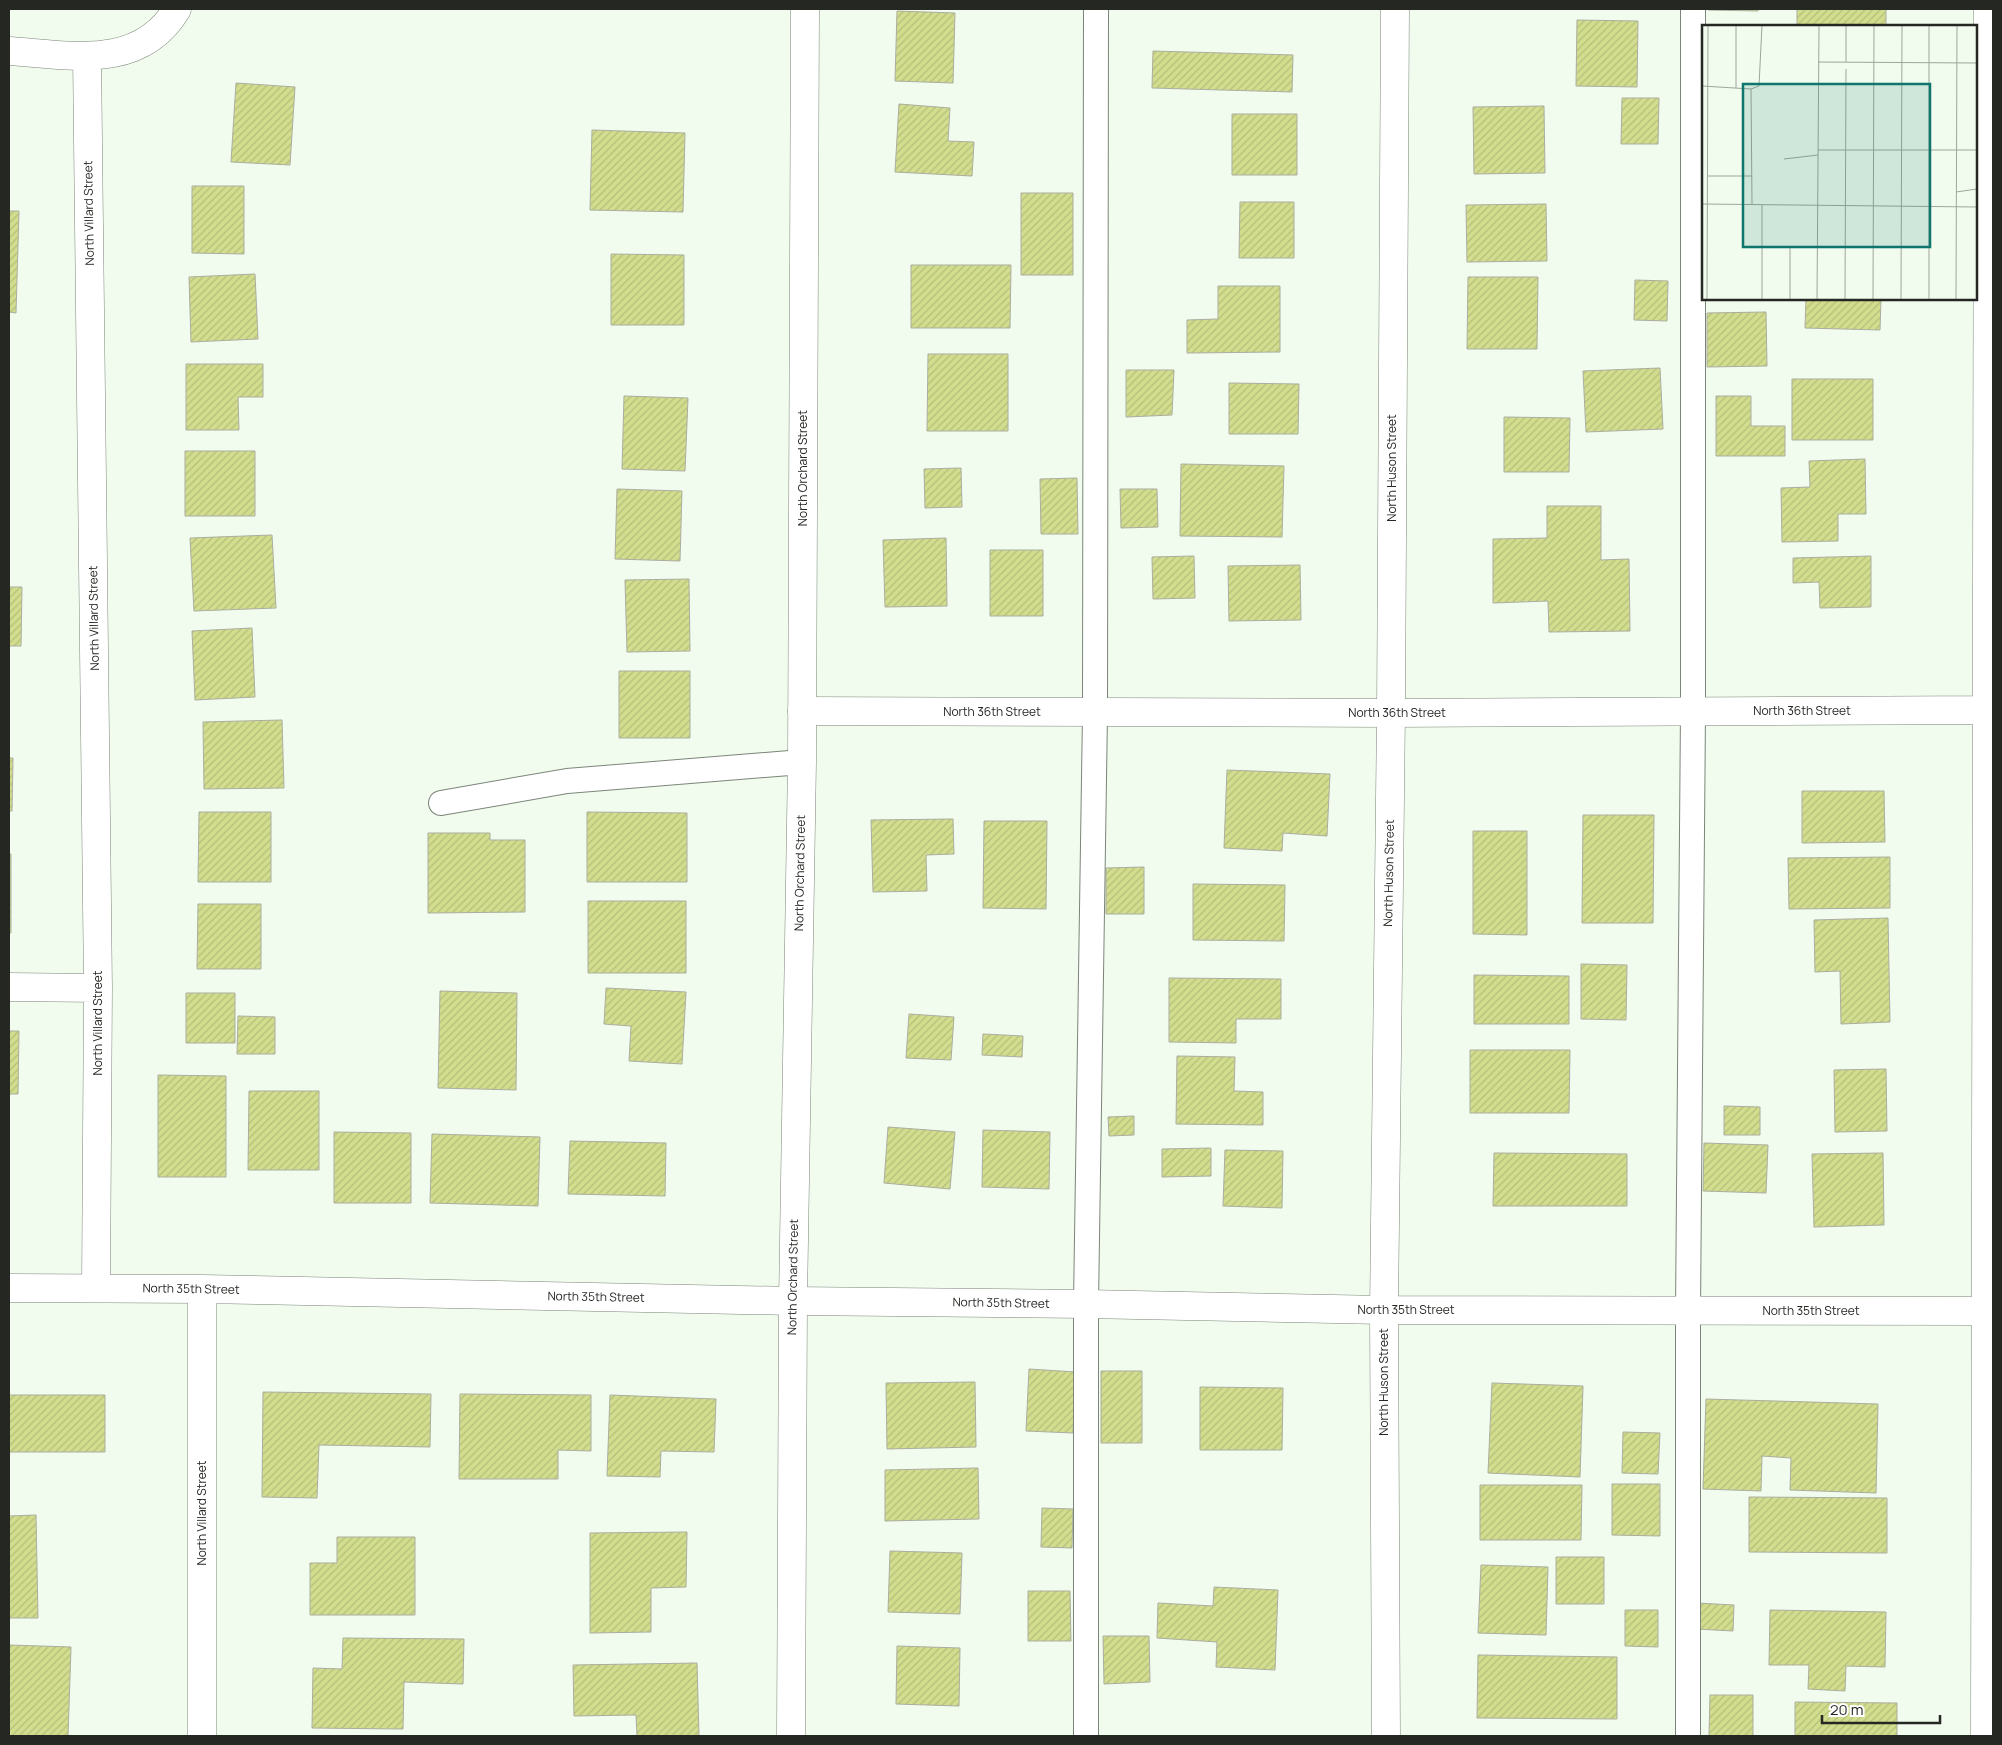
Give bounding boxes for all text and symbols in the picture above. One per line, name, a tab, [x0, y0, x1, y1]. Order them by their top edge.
inset map	[1702, 25, 1977, 300]
street label: North Villard Street	[79, 160, 98, 266]
street label: North Orchard Street	[794, 410, 811, 526]
street label: North Huson Street	[1383, 414, 1400, 522]
street label: North Villard Street	[84, 565, 103, 671]
street label: North 36th Street	[1753, 702, 1851, 719]
street label: North 36th Street	[943, 703, 1041, 720]
street label: North 36th Street	[1348, 704, 1446, 721]
street label: North Orchard Street	[790, 815, 809, 931]
street label: North Huson Street	[1379, 819, 1398, 927]
street label: North Villard Street	[89, 970, 106, 1076]
street label: North Orchard Street	[783, 1219, 802, 1335]
street label: North 35th Street	[142, 1279, 240, 1298]
street label: North 35th Street	[547, 1287, 645, 1306]
street label: North 35th Street	[952, 1293, 1050, 1312]
street label: North 35th Street	[1357, 1301, 1455, 1318]
street label: North 35th Street	[1762, 1302, 1860, 1319]
street label: North Huson Street	[1375, 1328, 1392, 1436]
street label: North Villard Street	[193, 1460, 210, 1566]
scale bar	[1822, 1692, 1940, 1724]
text: 20 m	[1830, 1699, 1863, 1720]

